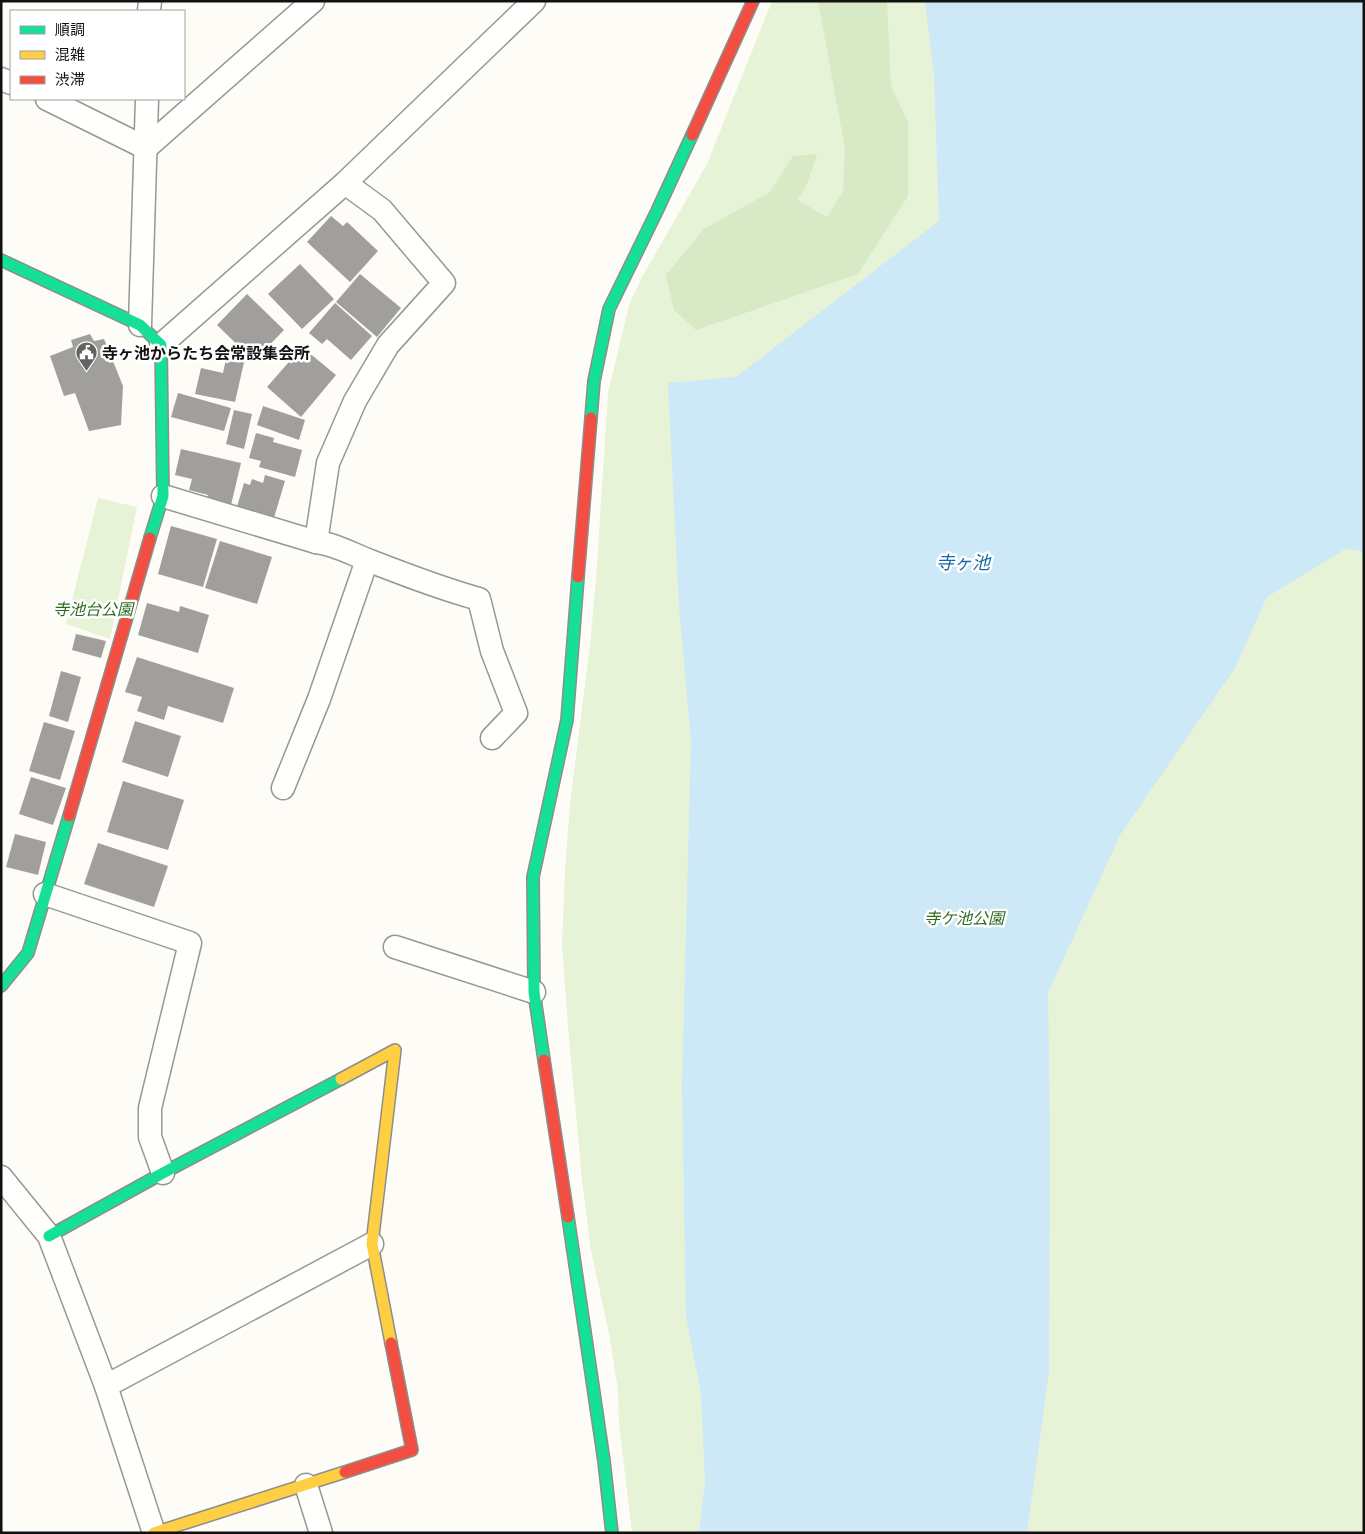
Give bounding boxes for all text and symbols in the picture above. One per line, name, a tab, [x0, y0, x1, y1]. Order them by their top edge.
legend	[10, 10, 185, 100]
text: 順調	[55, 18, 85, 39]
text: 混雑	[55, 43, 85, 64]
text: 渋滞	[55, 68, 85, 89]
public building icon: 寺ヶ池からたち会常設集会所	[74, 340, 98, 371]
place label: 寺ヶ池からたち会常設集会所	[102, 340, 310, 364]
water label: 寺ヶ池	[936, 548, 992, 574]
park label: 寺池台公園	[53, 596, 135, 620]
park label: 寺ケ池公園	[924, 905, 1006, 929]

